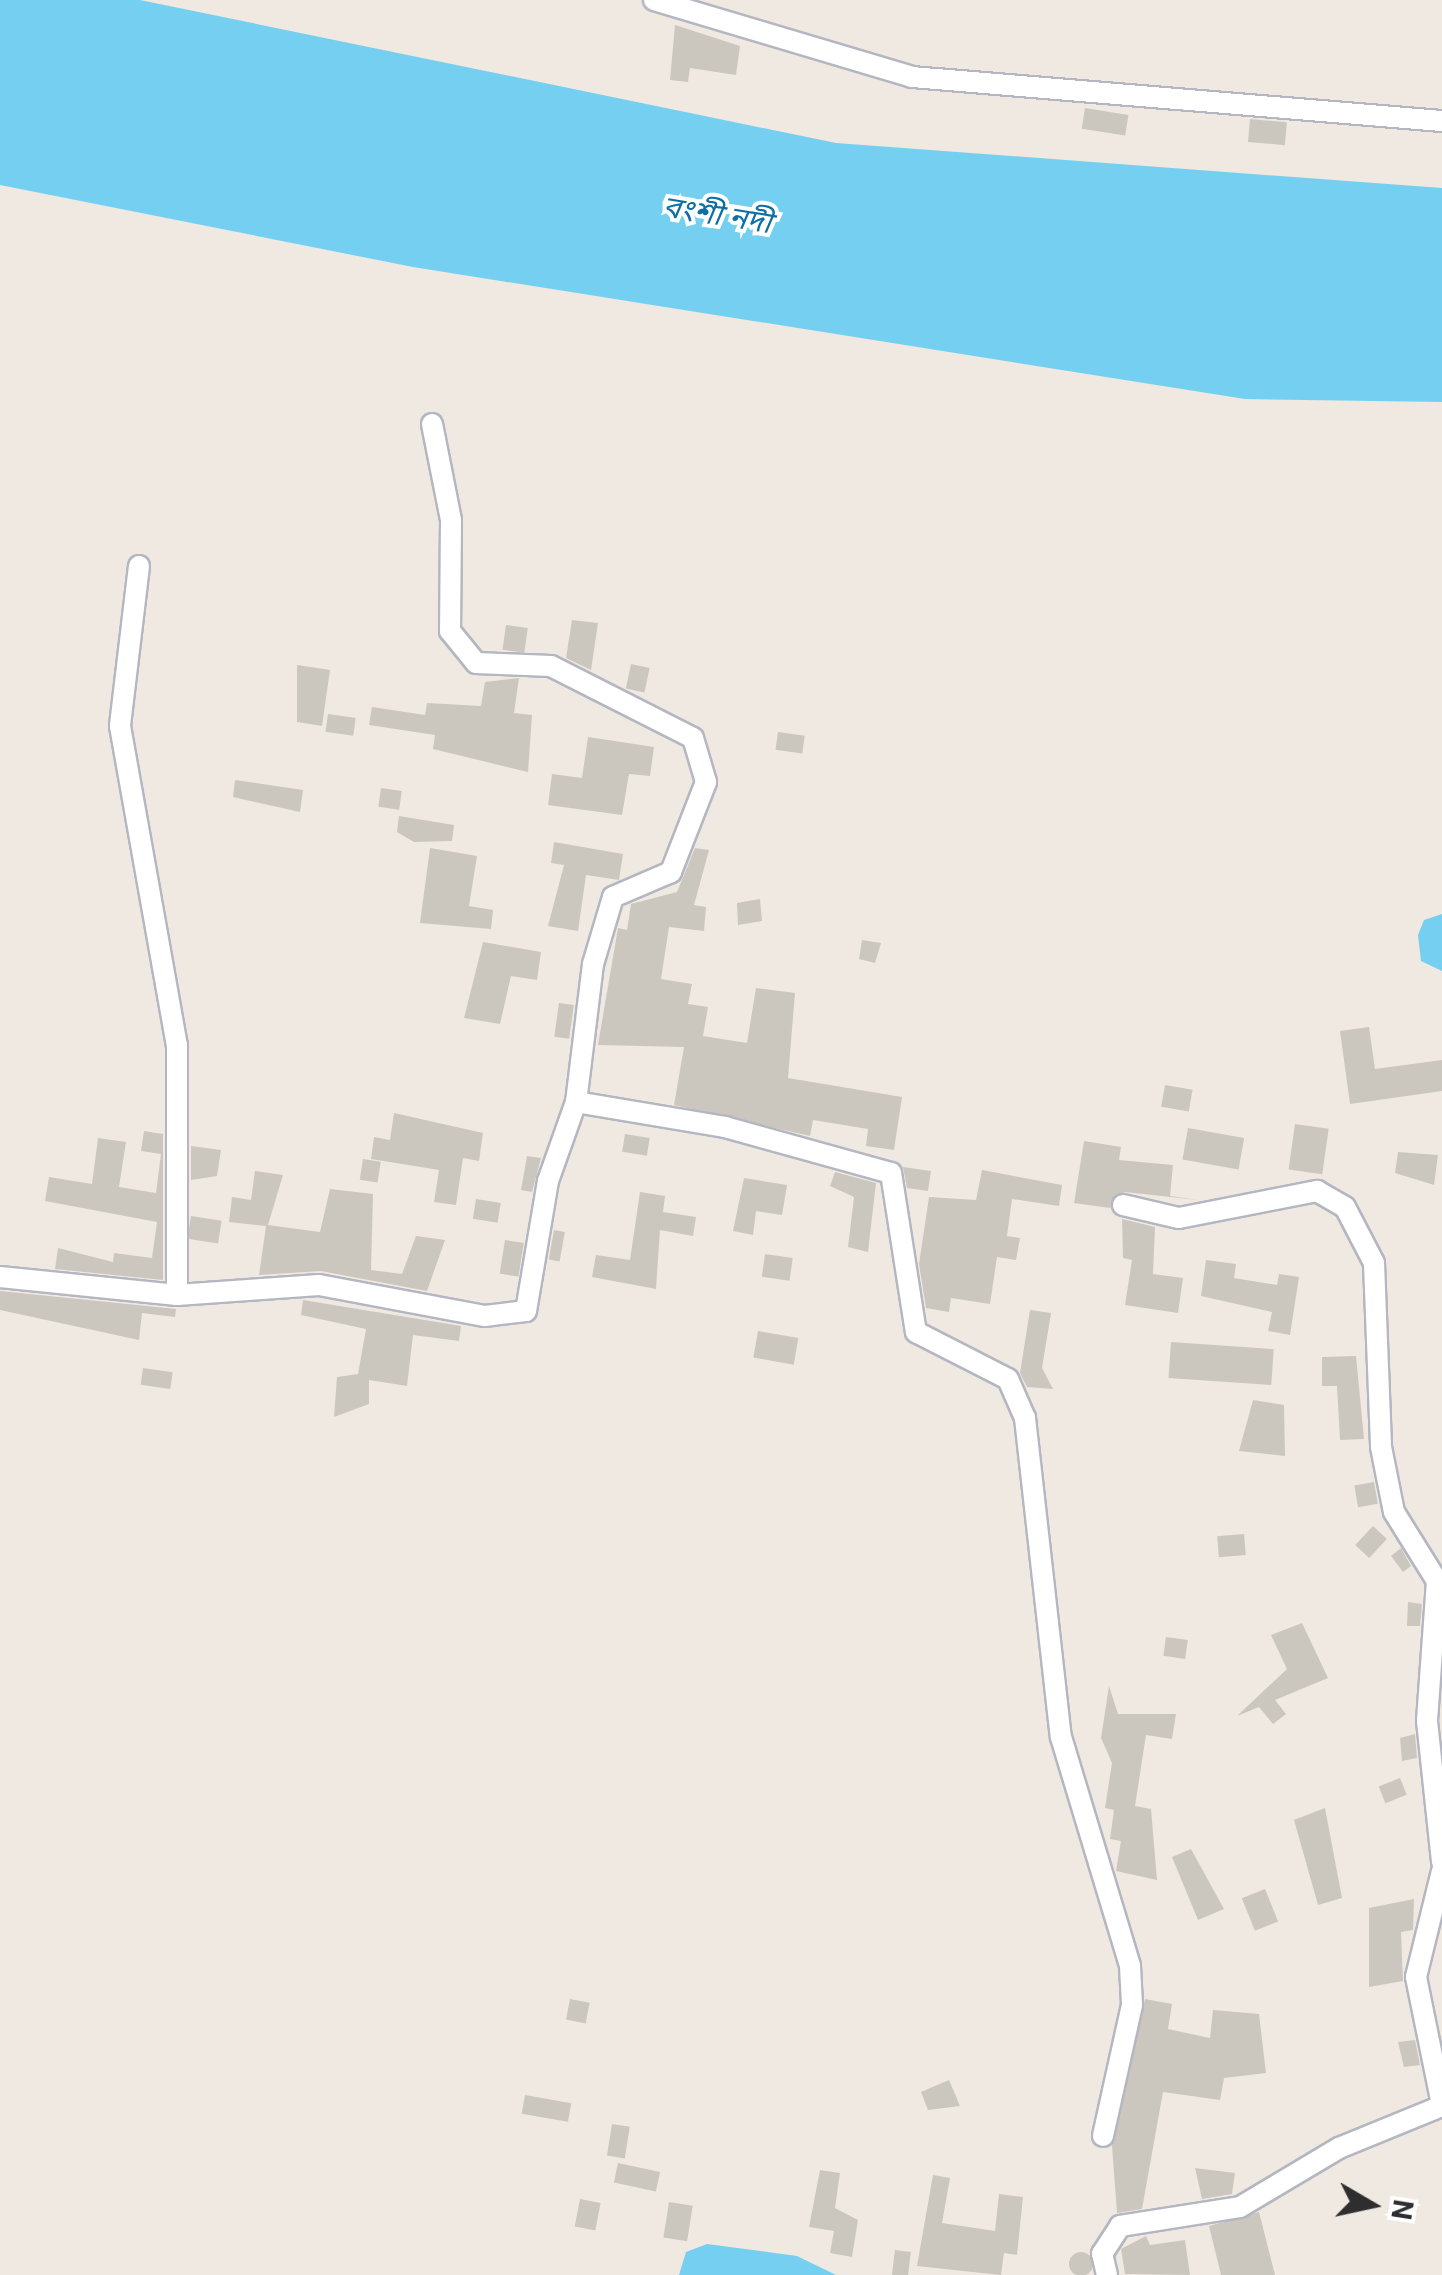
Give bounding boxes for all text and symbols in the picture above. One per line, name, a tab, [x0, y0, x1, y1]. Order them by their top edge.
water label: বংশী নদী	[660, 189, 774, 241]
north arrow	[1322, 2155, 1422, 2255]
text: N	[1384, 2197, 1420, 2222]

